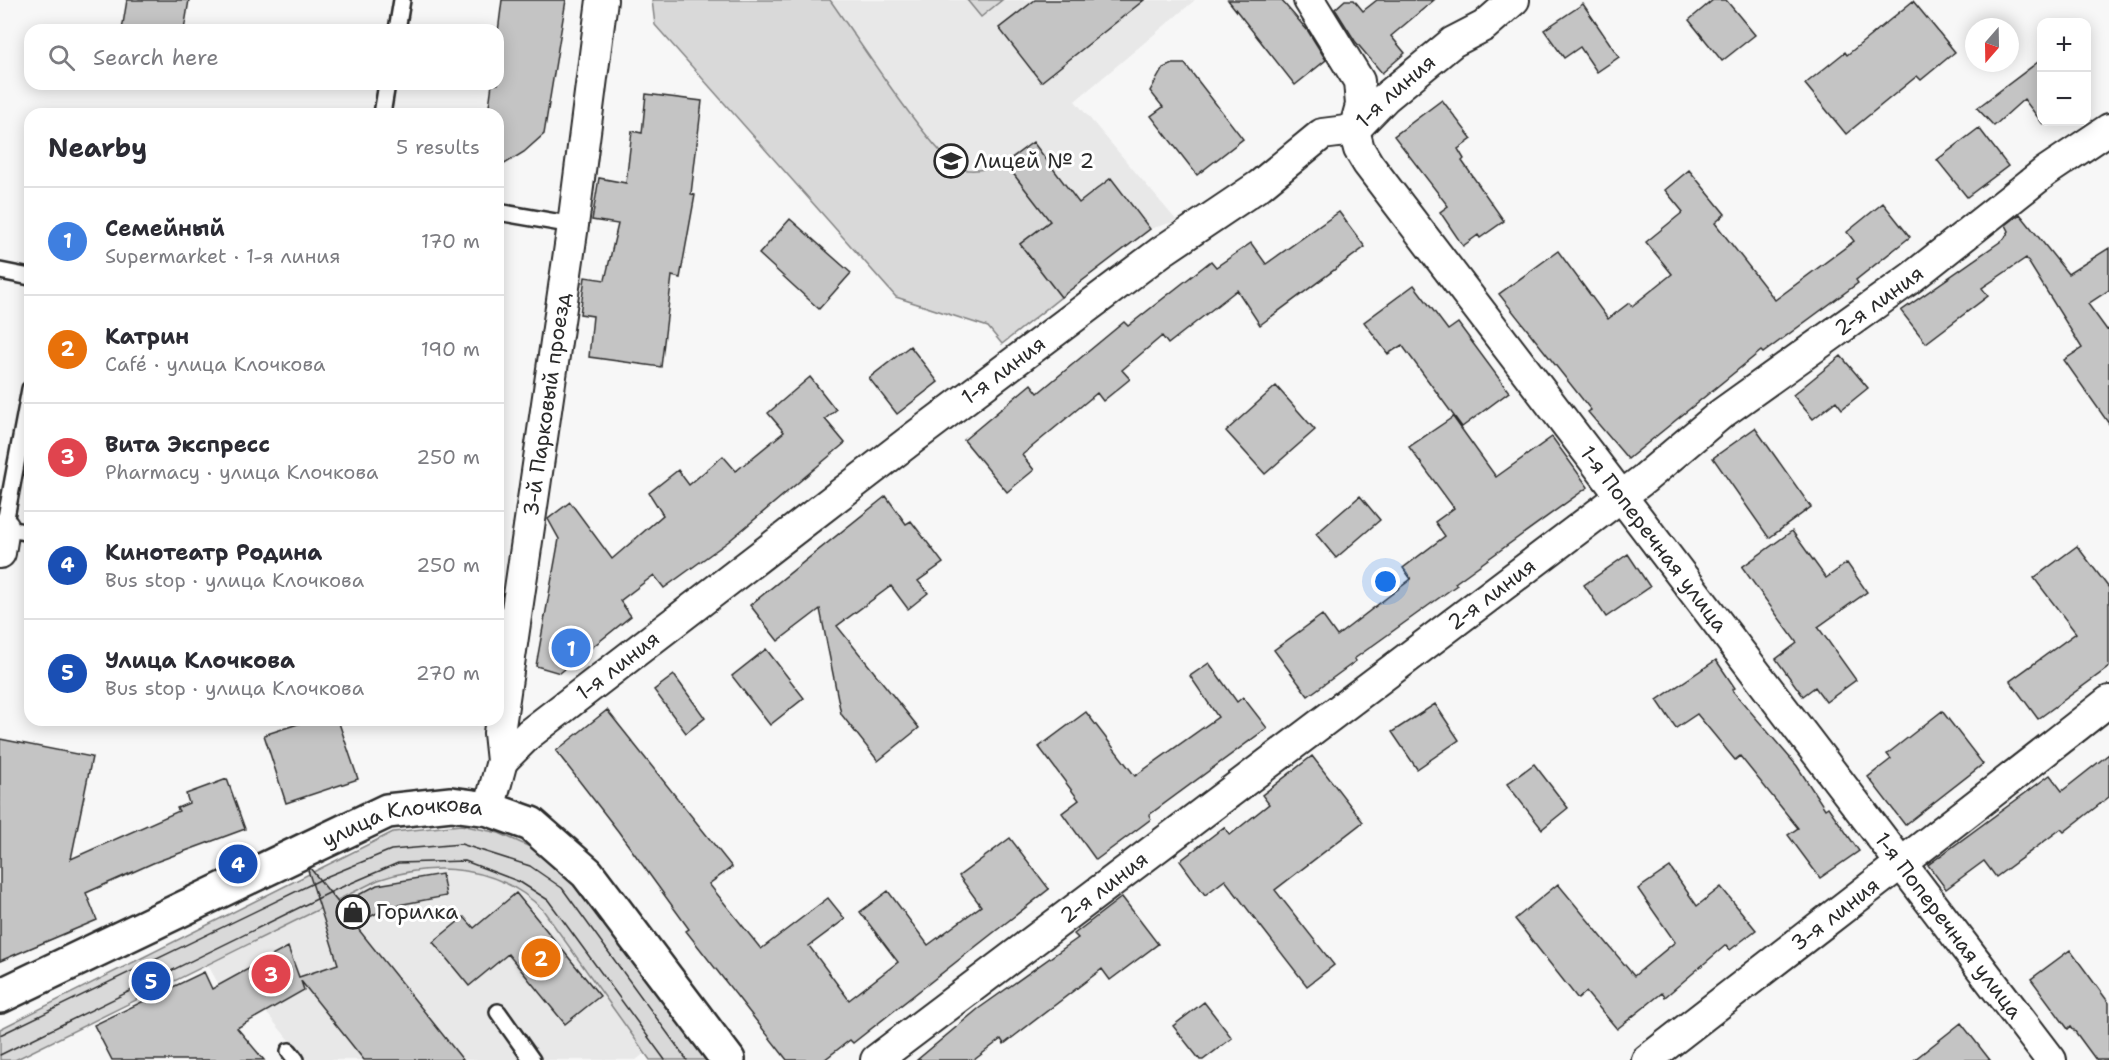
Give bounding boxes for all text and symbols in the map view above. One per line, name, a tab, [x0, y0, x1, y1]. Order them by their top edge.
north arrow	[1965, 18, 2019, 72]
map controls	[2037, 18, 2091, 126]
button: +	[2037, 18, 2091, 72]
search box	[24, 24, 504, 90]
icon: search	[45, 41, 78, 74]
text: Search here	[93, 43, 219, 72]
street label: 1-я линия	[1349, 48, 1441, 134]
button: −	[2037, 72, 2091, 126]
text: Nearby	[48, 130, 147, 165]
text: 5 results	[396, 134, 480, 160]
school or university icon: Лицей № 2	[933, 143, 969, 179]
place label: Лицей № 2	[974, 147, 1094, 175]
text: Семейный	[105, 214, 225, 243]
text: 1	[63, 228, 72, 254]
text: 170 m	[421, 228, 480, 254]
text: Supermarket · 1-я линия	[105, 243, 340, 269]
street label: 2-я линия	[1829, 259, 1929, 342]
street label: 3-й Парковый проезд	[517, 291, 577, 518]
text: Катрин	[105, 322, 189, 351]
street label: 1-я линия	[956, 330, 1051, 411]
text: 2	[61, 336, 75, 362]
text: 190 m	[421, 336, 480, 362]
text: Café · улица Клочкова	[105, 351, 326, 377]
text: Вита Экспресс	[105, 430, 270, 459]
street label: 1-я Поперечная улица	[1574, 440, 1734, 638]
text: 3	[61, 444, 75, 470]
text: 250 m	[416, 444, 480, 470]
text: Pharmacy · улица Клочкова	[105, 459, 378, 485]
text: Кинотеатр Родина	[105, 538, 322, 567]
text: 4	[61, 552, 75, 578]
text: 250 m	[416, 552, 480, 578]
street label: 2-я линия	[1442, 552, 1541, 637]
text: Bus stop · улица Клочкова	[105, 567, 364, 593]
your location	[1371, 567, 1400, 596]
pin: 1	[552, 626, 590, 670]
street label: 1-я линия	[572, 626, 664, 706]
text: Улица Клочкова	[105, 646, 295, 675]
text: 5	[61, 660, 74, 686]
text: 270 m	[416, 660, 480, 686]
text: Bus stop · улица Клочкова	[105, 675, 364, 701]
street label: улица Клочкова	[317, 790, 485, 854]
street label: 1-я Поперечная улица	[1868, 827, 2029, 1025]
pin: 4	[218, 842, 258, 886]
street label: 2-я линия	[1054, 845, 1154, 930]
street label: 3-я линия	[1785, 871, 1885, 957]
shop icon: Горилка	[335, 894, 371, 930]
place label: Горилка	[376, 898, 458, 926]
pin: 2	[522, 936, 560, 980]
pin: 3	[252, 952, 290, 996]
pin: 5	[132, 958, 170, 1004]

